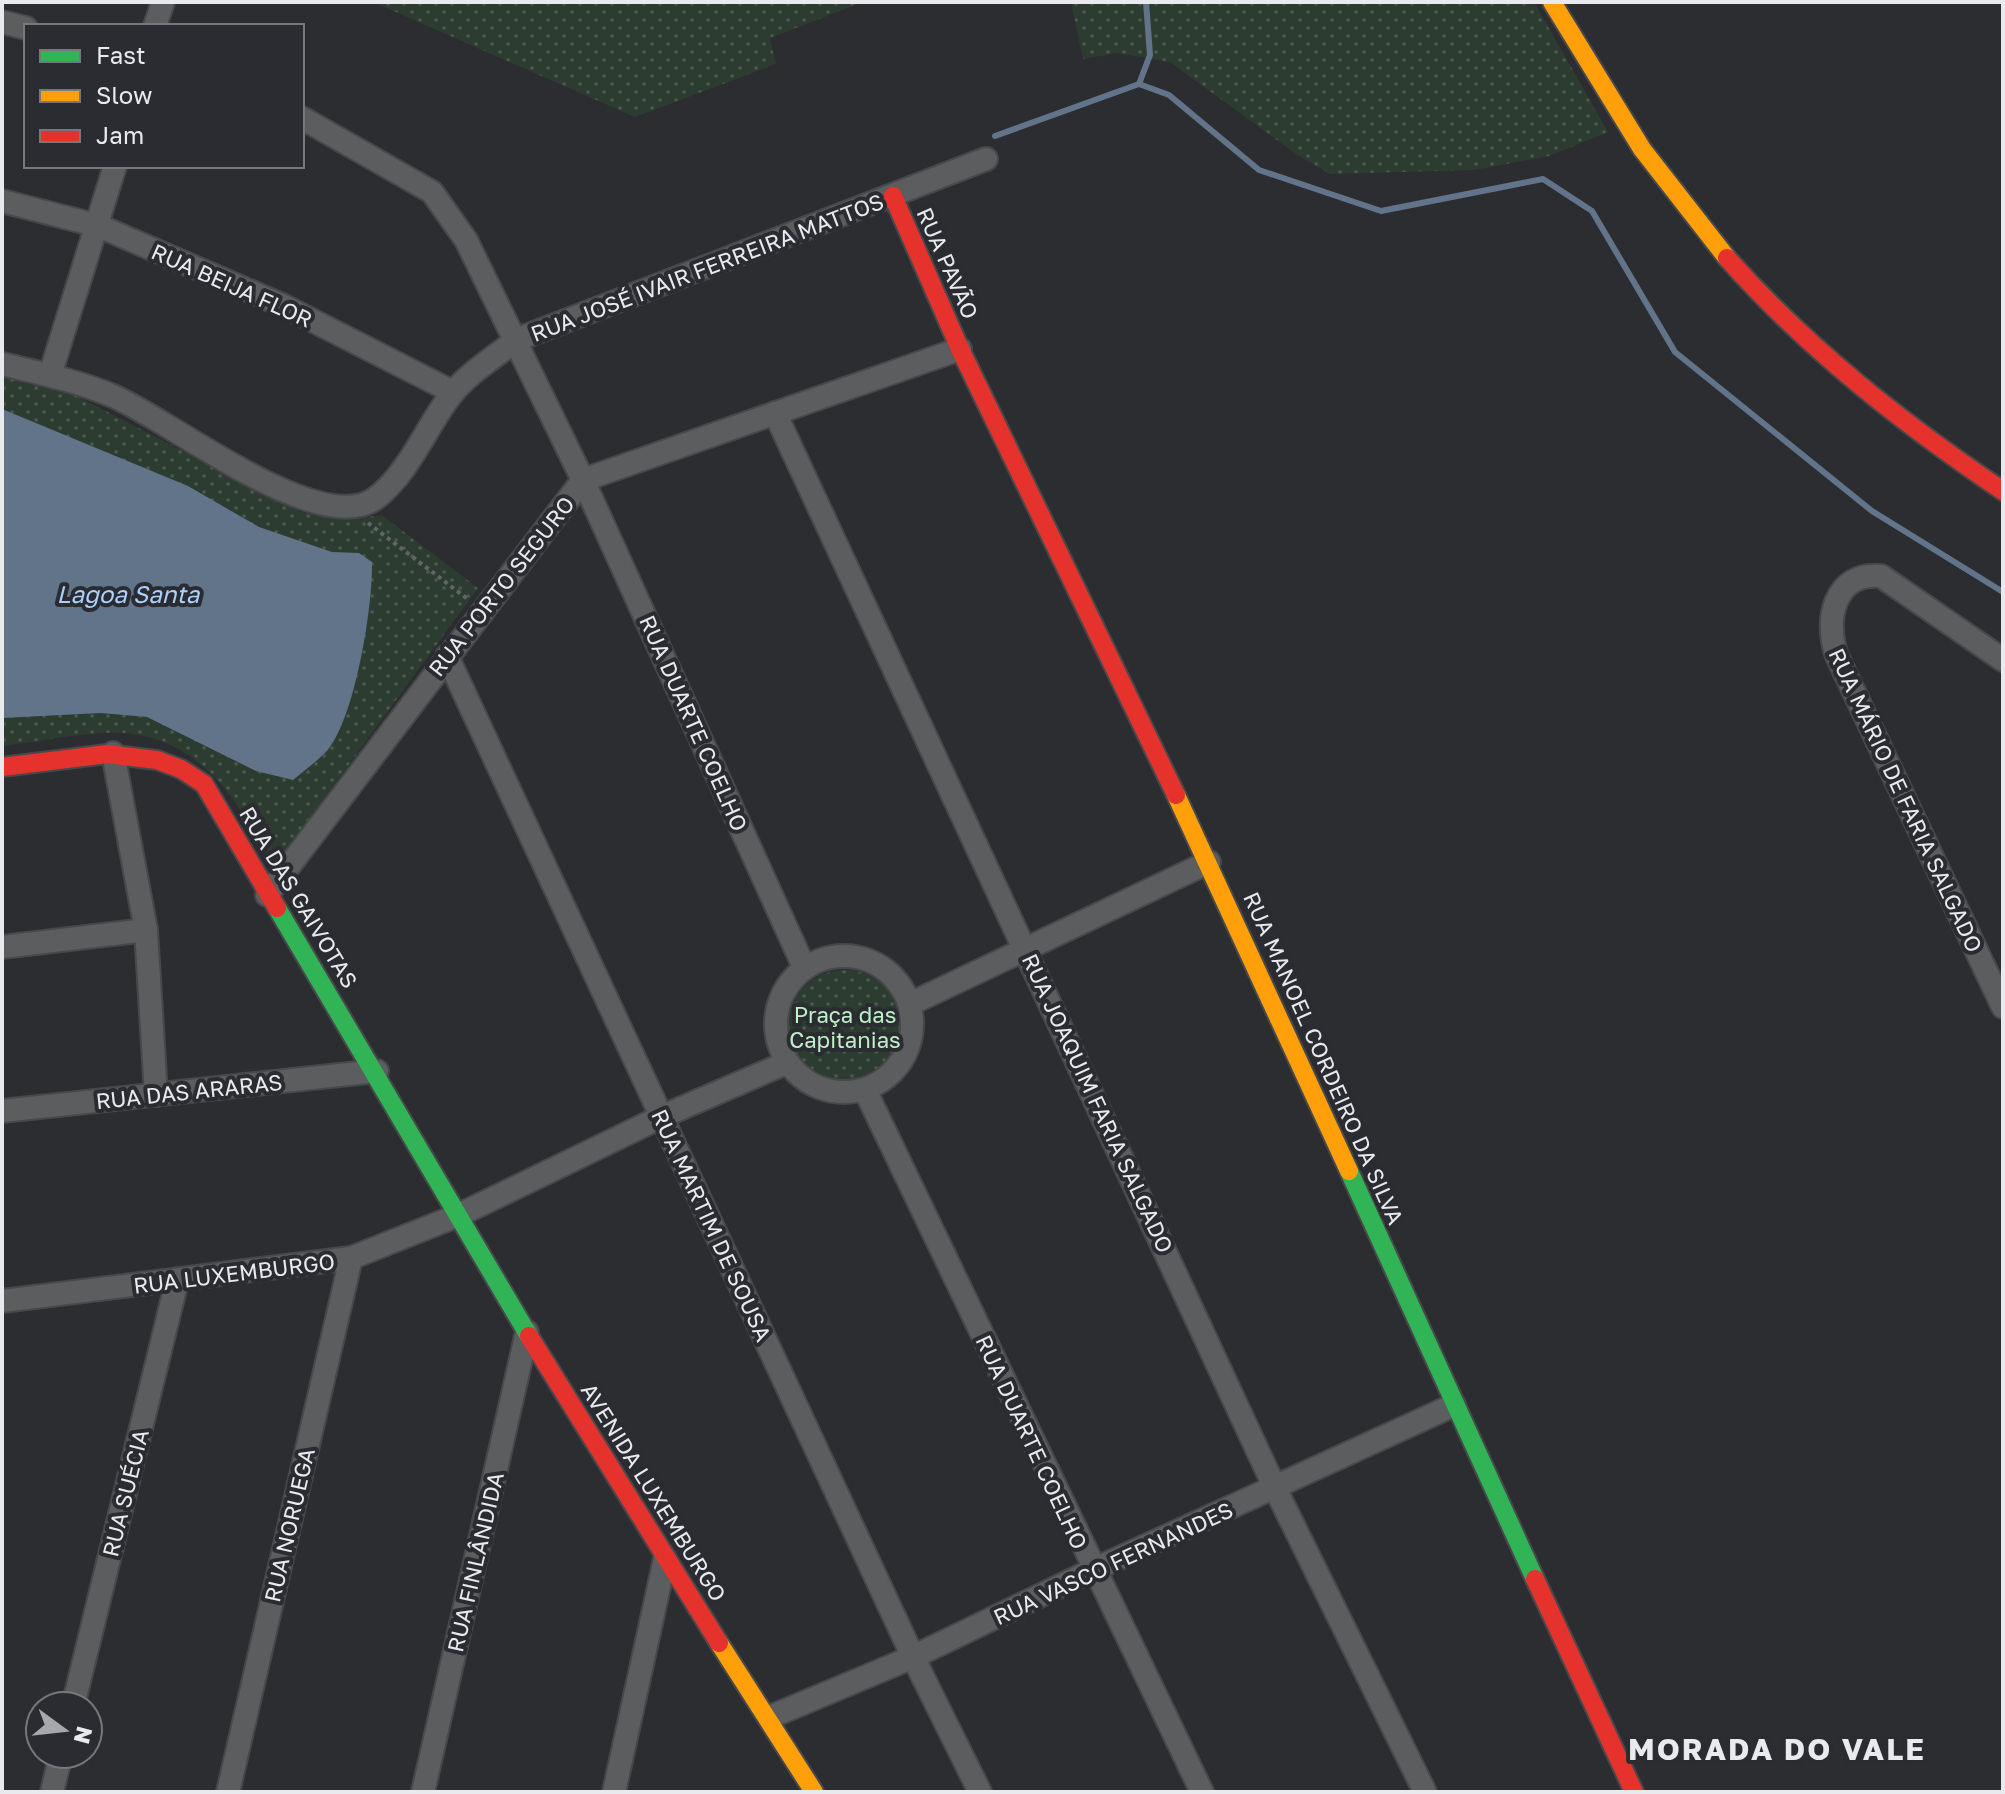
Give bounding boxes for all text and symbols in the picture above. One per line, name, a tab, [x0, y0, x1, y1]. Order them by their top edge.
legend	[24, 24, 304, 168]
text: Fast	[96, 40, 146, 69]
text: Slow	[96, 80, 152, 109]
text: Jam	[96, 120, 144, 149]
street label: RUA JOSÉ IVAIR FERREIRA MATTOS	[527, 187, 887, 347]
street label: RUA PAVÃO	[911, 203, 985, 323]
street label: RUA BEIJA FLOR	[147, 237, 317, 333]
street label: RUA PORTO SEGURO	[422, 491, 580, 681]
water label: Lagoa Santa	[57, 579, 201, 609]
street label: RUA DUARTE COELHO	[634, 611, 754, 835]
street label: RUA MÁRIO DE FARIA SALGADO	[1824, 644, 1988, 956]
street label: RUA DAS GAIVOTAS	[234, 801, 364, 993]
street label: RUA MANOEL CORDEIRO DA SILVA	[1238, 888, 1410, 1229]
street label: RUA JOAQUIM FARIA SALGADO	[1017, 949, 1179, 1257]
park label: Praça das Capitanias	[789, 1001, 901, 1053]
street label: RUA DAS ARARAS	[94, 1068, 284, 1114]
street label: RUA MARTIM DE SOUSA	[646, 1105, 778, 1346]
street label: RUA LUXEMBURGO	[132, 1247, 336, 1299]
street label: RUA DUARTE COELHO	[970, 1331, 1094, 1553]
street label: AVENIDA LUXEMBURGO	[576, 1378, 732, 1606]
street label: RUA SUÉCIA	[96, 1426, 154, 1560]
street label: RUA NORUEGA	[258, 1445, 320, 1605]
street label: RUA FINLÂNDIDA	[441, 1469, 509, 1655]
street label: RUA VASCO FERNANDES	[989, 1496, 1237, 1630]
north arrow	[24, 1690, 104, 1770]
text: N	[69, 1724, 99, 1747]
district label: MORADA DO VALE	[1628, 1731, 1926, 1767]

